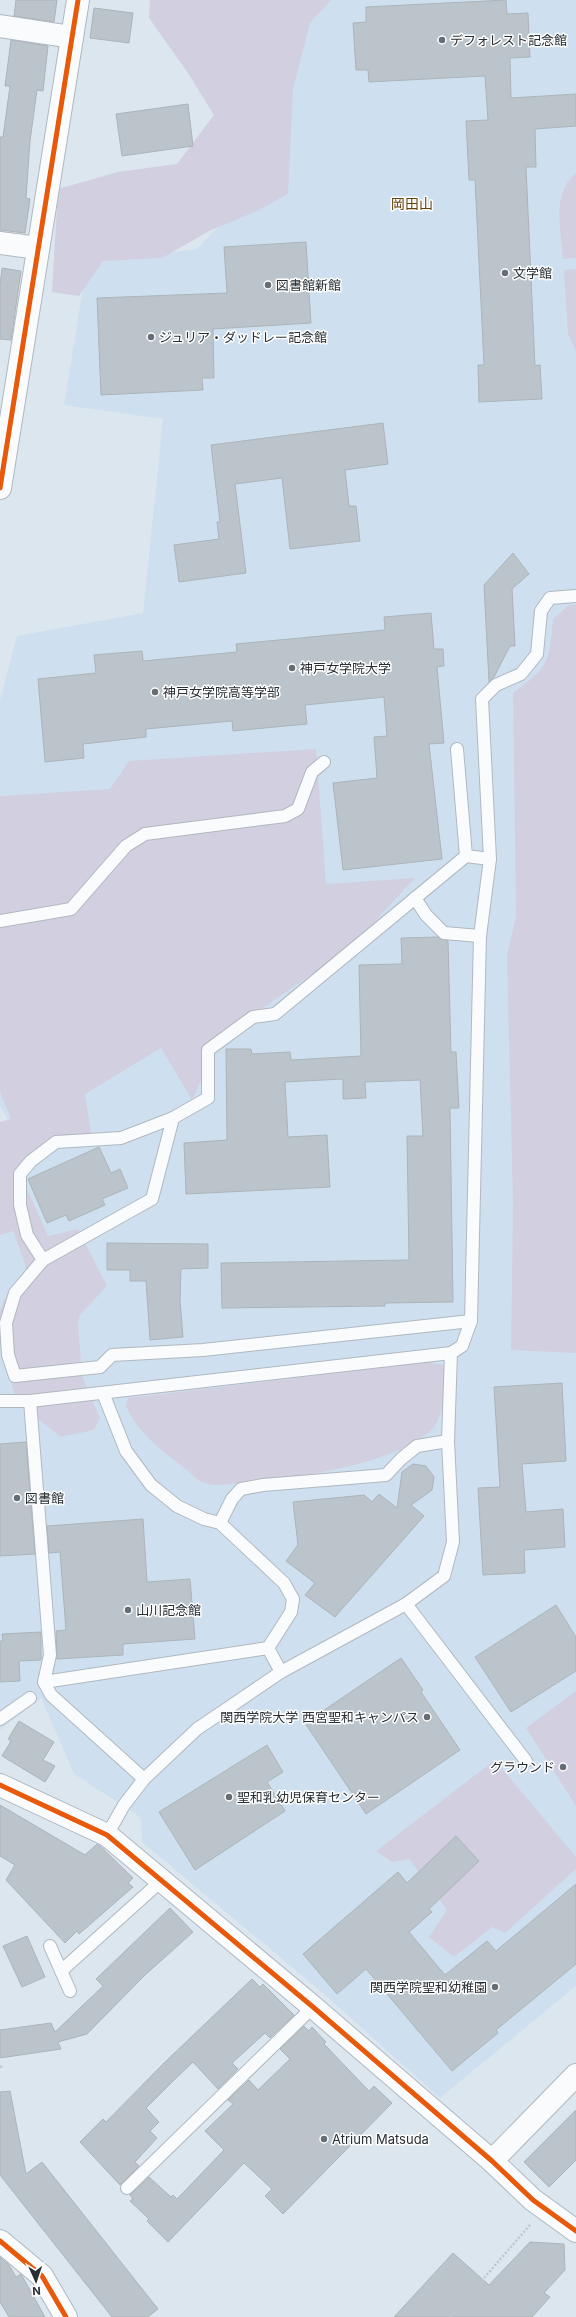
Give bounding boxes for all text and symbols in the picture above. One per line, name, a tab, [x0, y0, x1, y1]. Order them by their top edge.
place label: デフォレスト記念館	[450, 32, 567, 48]
marker: デフォレスト記念館	[437, 35, 447, 45]
district label: 岡田山	[391, 195, 433, 212]
place label: 文学館	[513, 265, 552, 281]
marker: 文学館	[500, 268, 510, 278]
place label: 図書館新館	[276, 277, 341, 293]
marker: 図書館新館	[263, 280, 273, 290]
place label: ジュリア・ダッドレー記念館	[159, 329, 327, 345]
marker: ジュリア・ダッドレー記念館	[146, 332, 156, 342]
place label: 神戸女学院大学	[300, 660, 391, 676]
marker: 神戸女学院大学	[287, 663, 297, 673]
place label: 神戸女学院高等学部	[163, 684, 280, 700]
marker: 神戸女学院高等学部	[150, 687, 160, 697]
place label: 図書館	[25, 1490, 64, 1506]
marker: 図書館	[12, 1493, 22, 1503]
place label: 山川記念館	[136, 1602, 201, 1618]
marker: 山川記念館	[123, 1605, 133, 1615]
place label: 関西学院大学 西宮聖和キャンパス	[220, 1709, 419, 1725]
marker: 関西学院大学 西宮聖和キャンパス	[422, 1712, 432, 1722]
place label: グラウンド	[490, 1759, 555, 1775]
marker: グラウンド	[558, 1762, 568, 1772]
place label: 聖和乳幼児保育センター	[237, 1789, 380, 1805]
marker: 聖和乳幼児保育センター	[224, 1792, 234, 1802]
place label: 関西学院聖和幼稚園	[370, 1979, 487, 1995]
marker: 関西学院聖和幼稚園	[490, 1982, 500, 1992]
place label: Atrium Matsuda	[332, 2131, 429, 2147]
marker: Atrium Matsuda	[319, 2134, 329, 2144]
north arrow	[16, 2261, 56, 2301]
text: N	[32, 2284, 41, 2298]

